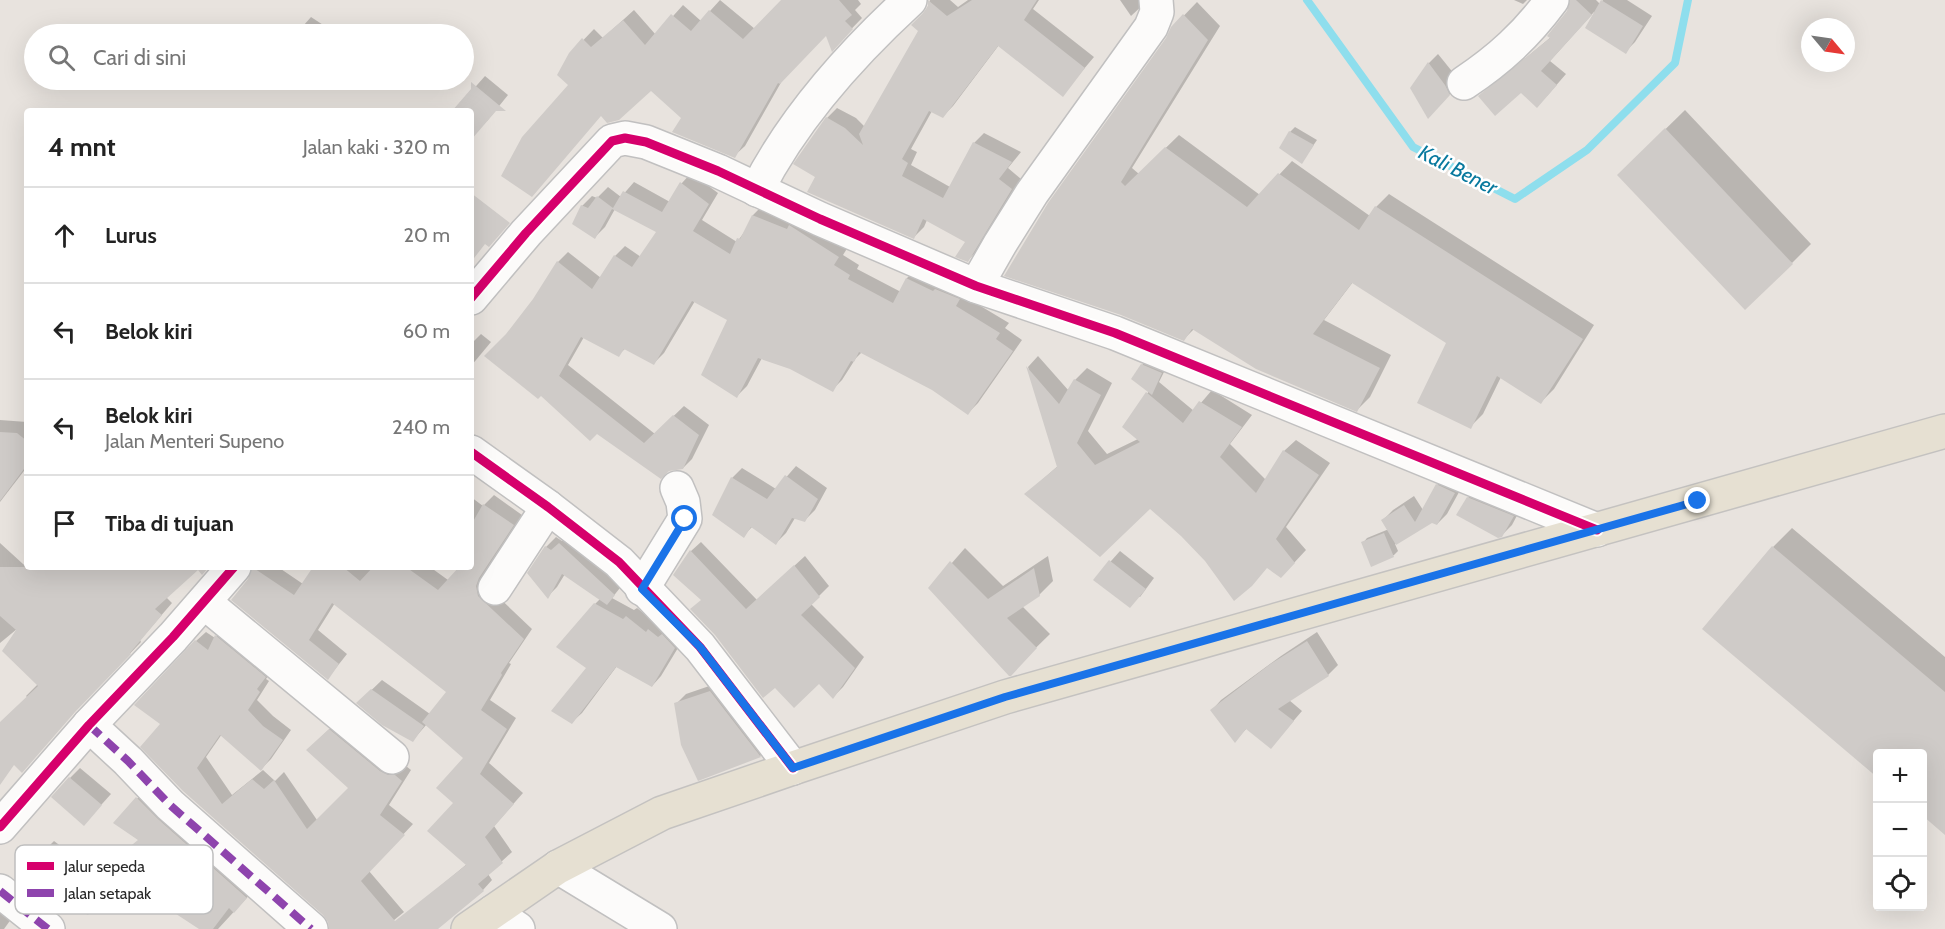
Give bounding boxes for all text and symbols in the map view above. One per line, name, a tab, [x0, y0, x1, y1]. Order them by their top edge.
north arrow	[1801, 18, 1855, 72]
search box	[24, 24, 474, 90]
icon: search	[45, 41, 78, 74]
text: Cari di sini	[93, 44, 186, 71]
text: 4 mnt	[48, 131, 116, 163]
text: Jalan kaki · 320 m	[303, 135, 450, 159]
water label: Kali Bener	[1415, 139, 1503, 201]
icon: ahead	[48, 219, 81, 252]
text: Lurus	[105, 222, 157, 249]
text: 20 m	[404, 223, 450, 247]
icon: left	[48, 315, 81, 348]
text: Belok kiri	[105, 318, 192, 345]
text: 60 m	[403, 319, 450, 343]
text: Belok kiri	[105, 402, 192, 429]
icon: left	[48, 411, 81, 444]
text: 240 m	[392, 415, 450, 439]
text: Jalan Menteri Supeno	[105, 429, 284, 453]
route end	[1684, 487, 1710, 513]
route start	[671, 505, 697, 531]
icon: arrive	[48, 507, 81, 540]
text: Tiba di tujuan	[105, 510, 234, 537]
map controls	[1873, 749, 1927, 911]
button: +	[1873, 749, 1927, 803]
button: −	[1873, 803, 1927, 857]
legend	[15, 845, 213, 914]
text: Jalur sepeda	[63, 857, 145, 876]
button: locate	[1873, 857, 1927, 911]
text: Jalan setapak	[63, 884, 152, 903]

